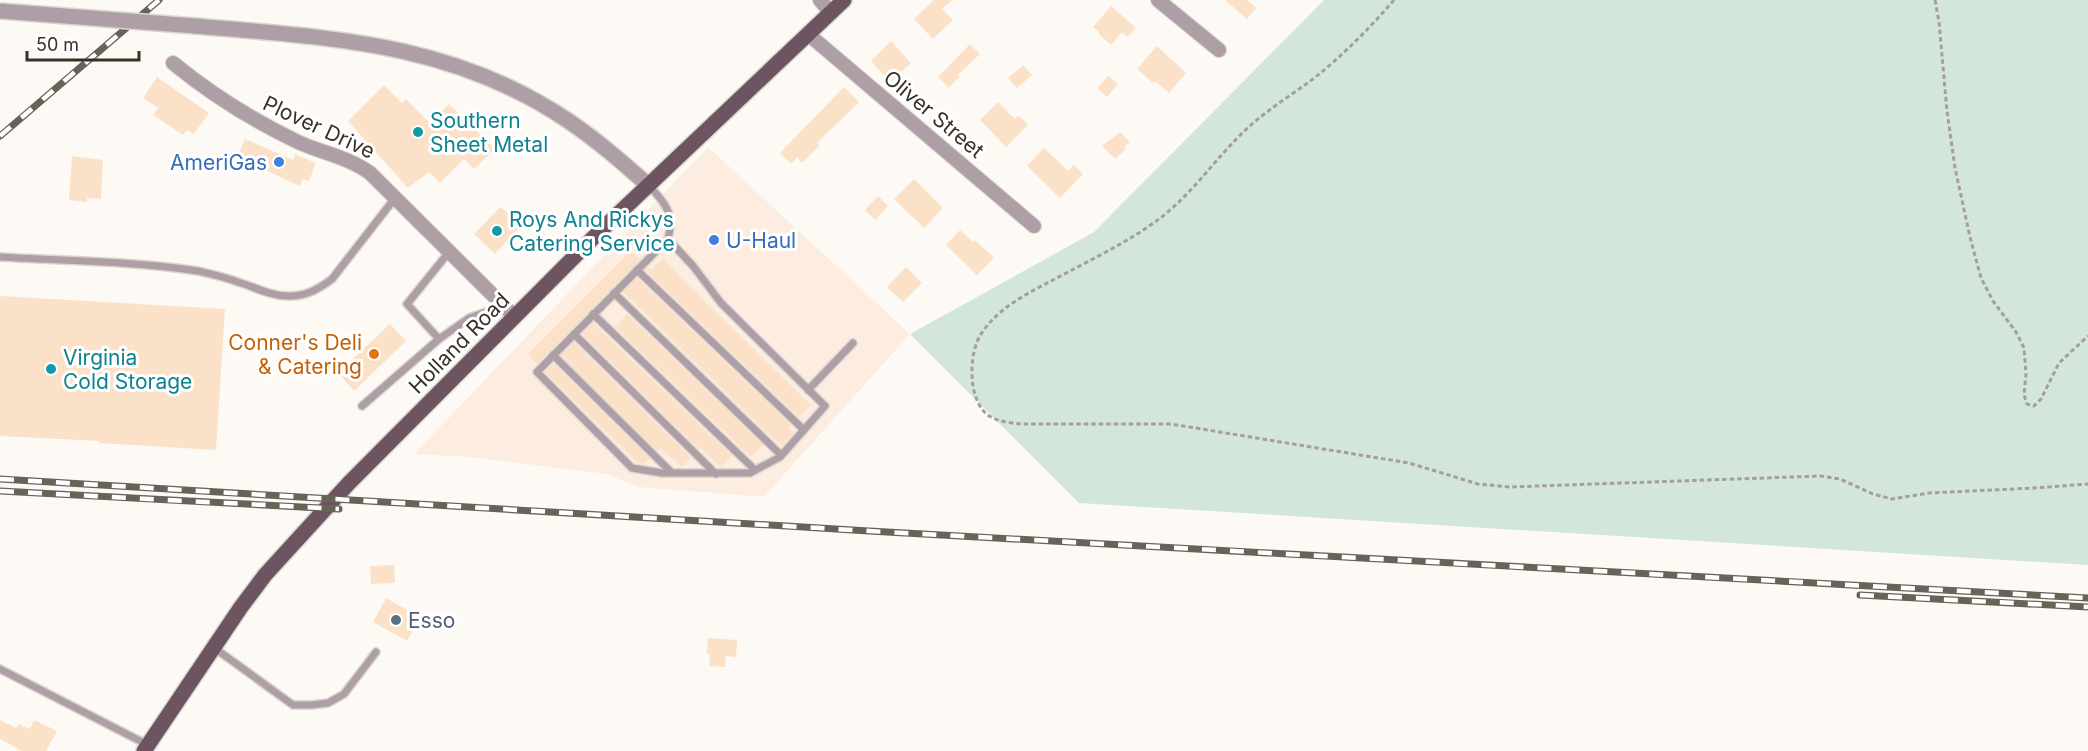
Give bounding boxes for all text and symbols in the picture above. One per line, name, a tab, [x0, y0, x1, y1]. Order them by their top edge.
scale bar	[27, 24, 140, 62]
text: 50 m	[36, 34, 79, 55]
street label: Oliver Street	[879, 65, 989, 163]
street label: Plover Drive	[259, 90, 379, 164]
place label: Southern Sheet Metal	[430, 108, 548, 157]
marker: Southern Sheet Metal	[411, 125, 425, 139]
place label: AmeriGas	[170, 150, 267, 175]
marker: AmeriGas	[272, 155, 286, 169]
place label: Roys And Rickys Catering Service	[509, 207, 675, 256]
marker: Roys And Rickys Catering Service	[490, 224, 504, 238]
place label: U-Haul	[726, 228, 796, 253]
marker: U-Haul	[707, 233, 721, 247]
street label: Holland Road	[403, 287, 515, 399]
place label: Conner's Deli & Catering	[228, 330, 362, 379]
place label: Virginia Cold Storage	[63, 345, 192, 394]
marker: Conner's Deli & Catering	[367, 347, 381, 361]
marker: Virginia Cold Storage	[44, 362, 58, 376]
place label: Esso	[408, 608, 455, 633]
marker: Esso	[389, 613, 403, 627]

